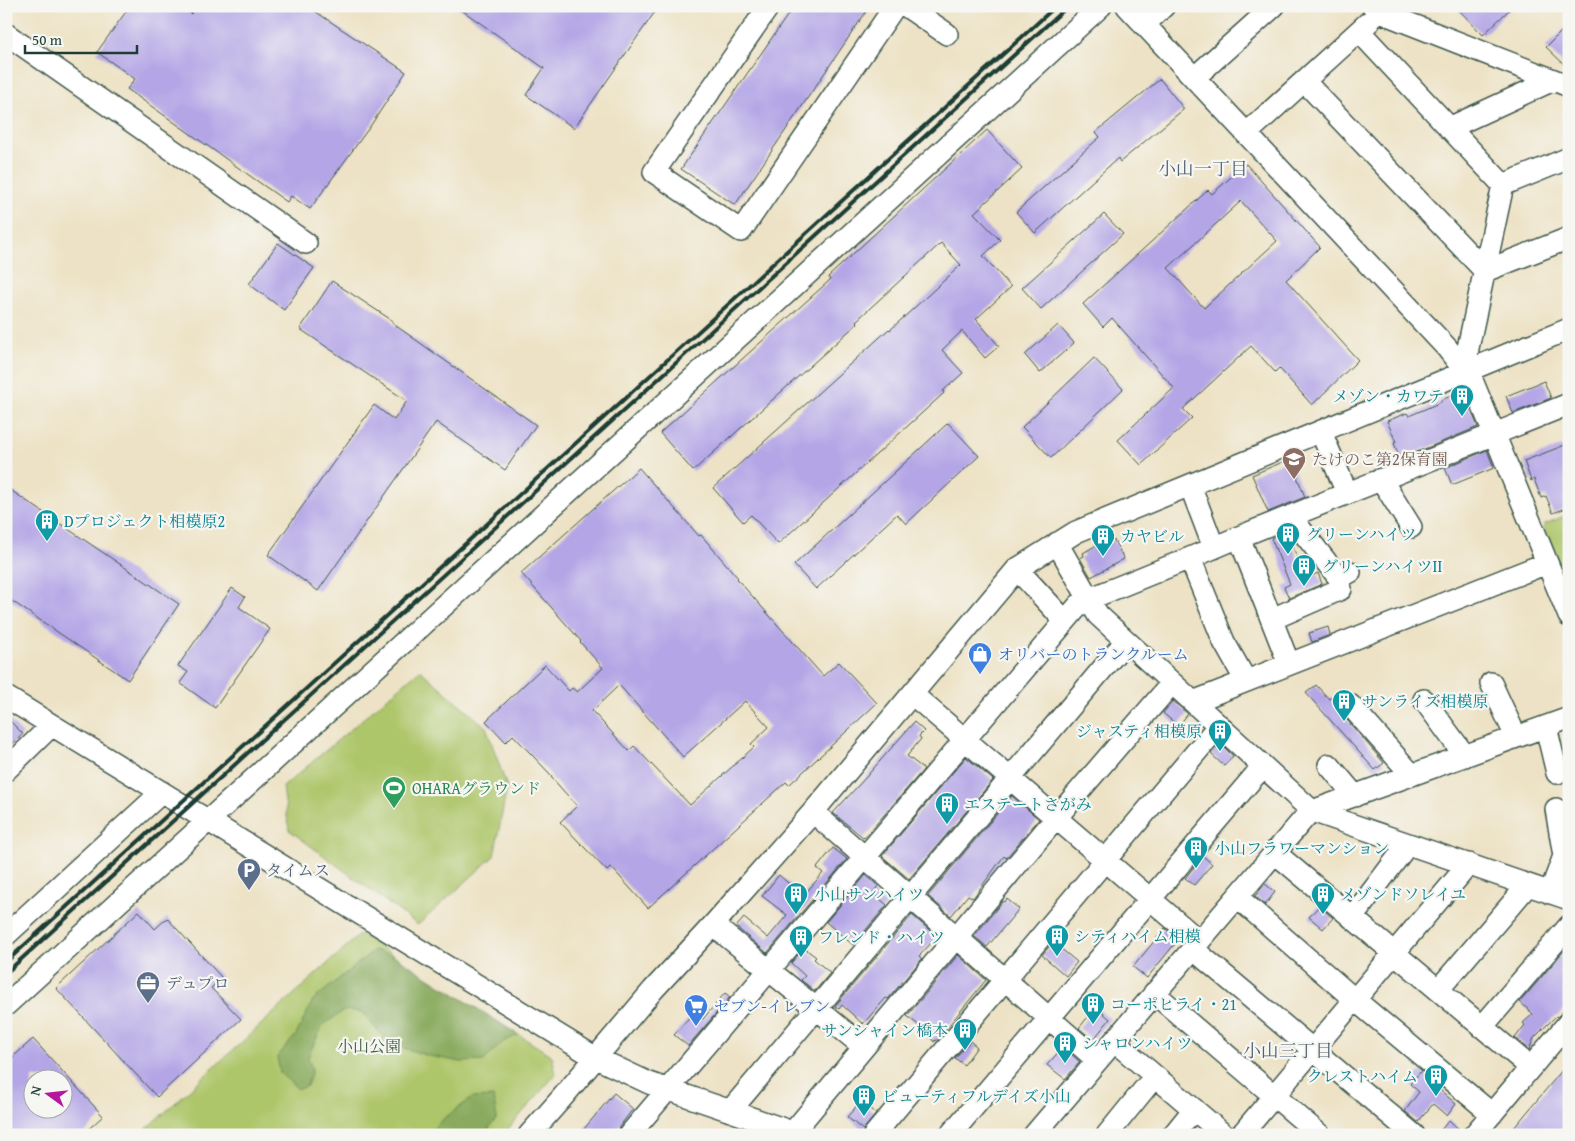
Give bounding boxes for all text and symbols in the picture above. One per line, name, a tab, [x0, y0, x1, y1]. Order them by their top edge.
scale bar	[25, 22, 138, 54]
text: 50 m	[32, 29, 63, 50]
district label: 小山一丁目	[1158, 155, 1248, 182]
building icon: メゾン・カワテ	[1449, 383, 1475, 417]
place label: メゾン・カワテ	[1332, 384, 1444, 408]
school or university icon: たけのこ第2保育園	[1281, 446, 1307, 480]
place label: たけのこ第2保育園	[1312, 447, 1448, 471]
building icon: Dプロジェクト相模原2	[34, 508, 60, 542]
place label: Dプロジェクト相模原2	[64, 509, 225, 533]
building icon: グリーンハイツ	[1275, 521, 1301, 555]
place label: グリーンハイツ	[1306, 522, 1417, 546]
building icon: カヤビル	[1090, 523, 1116, 557]
place label: カヤビル	[1120, 524, 1184, 548]
building icon: グリーンハイツⅡ	[1291, 553, 1317, 587]
place label: グリーンハイツⅡ	[1322, 554, 1443, 578]
shop icon: オリバーのトランクルーム	[967, 641, 993, 675]
place label: オリバーのトランクルーム	[998, 642, 1189, 666]
building icon: サンライズ相模原	[1331, 688, 1357, 722]
place label: サンライズ相模原	[1362, 689, 1489, 713]
building icon: ジャスティ相模原	[1207, 718, 1233, 752]
place label: ジャスティ相模原	[1076, 719, 1202, 743]
sports icon: OHARAグラウンド	[381, 775, 407, 809]
place label: OHARAグラウンド	[412, 776, 541, 800]
building icon: エステートさがみ	[934, 791, 960, 825]
place label: エステートさがみ	[964, 792, 1092, 816]
building icon: 小山フラワーマンション	[1183, 835, 1209, 869]
place label: 小山フラワーマンション	[1214, 836, 1389, 860]
parking icon: タイムス	[236, 857, 262, 891]
place label: タイムス	[266, 858, 330, 882]
building icon: 小山サンハイツ	[783, 881, 809, 915]
building icon: メゾンドソレイユ	[1310, 881, 1336, 915]
place label: 小山サンハイツ	[814, 882, 924, 906]
place label: メゾンドソレイユ	[1340, 882, 1466, 906]
building icon: シティハイム相模	[1044, 923, 1070, 957]
building icon: フレンド・ハイツ	[788, 924, 814, 958]
place label: シティハイム相模	[1074, 924, 1201, 948]
place label: フレンド・ハイツ	[818, 925, 945, 949]
office icon: デュプロ	[135, 970, 161, 1004]
place label: デュプロ	[166, 971, 230, 995]
building icon: コーポヒライ・21	[1080, 991, 1106, 1025]
place label: コーポヒライ・21	[1110, 992, 1237, 1016]
supermarket icon: セブン-イレブン	[683, 993, 709, 1027]
place label: セブン-イレブン	[714, 994, 830, 1018]
building icon: サンシャイン橋本	[952, 1017, 978, 1051]
place label: サンシャイン橋本	[822, 1018, 948, 1042]
building icon: シャロンハイツ	[1052, 1030, 1078, 1064]
place label: シャロンハイツ	[1082, 1031, 1193, 1055]
park label: 小山公園	[337, 1034, 401, 1058]
district label: 小山三丁目	[1243, 1037, 1333, 1064]
building icon: クレストハイム	[1423, 1063, 1449, 1097]
place label: クレストハイム	[1307, 1064, 1418, 1088]
north arrow	[22, 1068, 72, 1118]
text: N	[25, 1083, 46, 1098]
building icon: ビューティフルデイズ小山	[851, 1083, 877, 1117]
place label: ビューティフルデイズ小山	[882, 1084, 1071, 1108]

